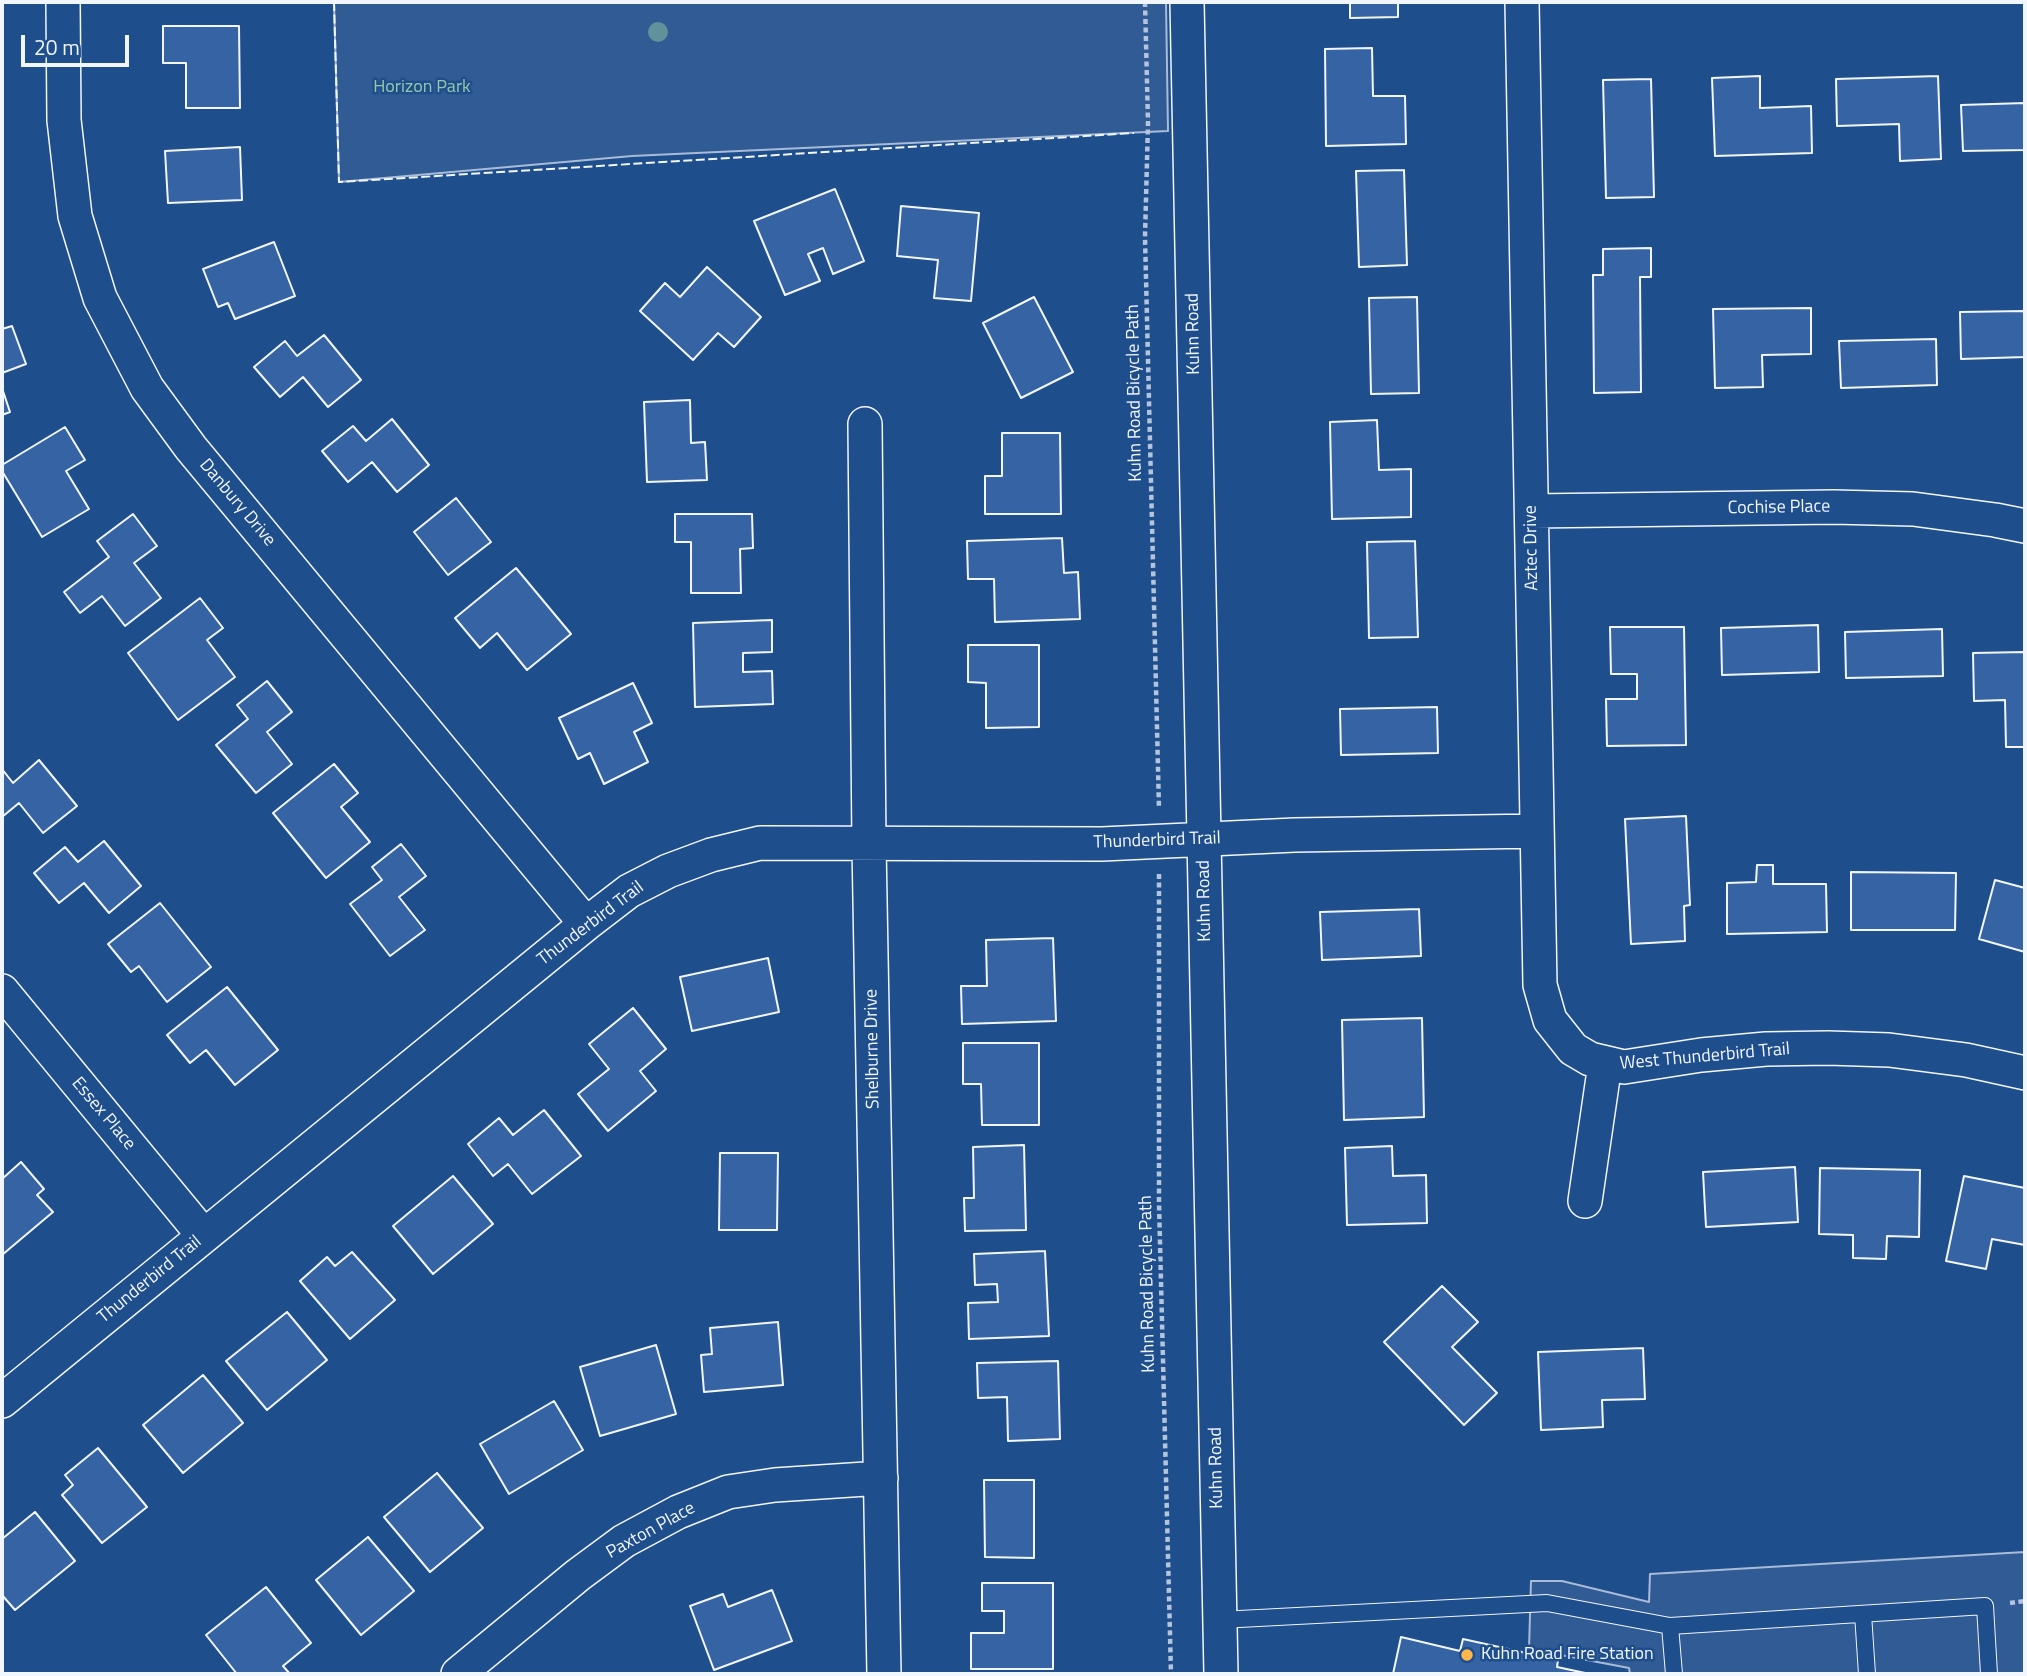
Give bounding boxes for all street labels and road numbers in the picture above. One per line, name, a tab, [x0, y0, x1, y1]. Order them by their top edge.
street label: Kuhn Road	[1182, 293, 1206, 375]
street label: Kuhn Road Bicycle Path	[1123, 304, 1147, 482]
street label: Danbury Drive	[194, 455, 280, 551]
street label: Cochise Place	[1727, 496, 1831, 520]
street label: Aztec Drive	[1520, 505, 1544, 591]
street label: Thunderbird Trail	[1093, 828, 1221, 854]
street label: Kuhn Road	[1193, 860, 1217, 942]
street label: Thunderbird Trail	[534, 877, 648, 971]
street label: Shelburne Drive	[861, 989, 885, 1109]
street label: West Thunderbird Trail	[1619, 1039, 1791, 1075]
street label: Essex Place	[66, 1073, 140, 1155]
street label: Kuhn Road Bicycle Path	[1136, 1195, 1160, 1373]
street label: Thunderbird Trail	[94, 1232, 206, 1328]
street label: Kuhn Road	[1205, 1427, 1229, 1509]
street label: Paxton Place	[603, 1498, 699, 1564]

